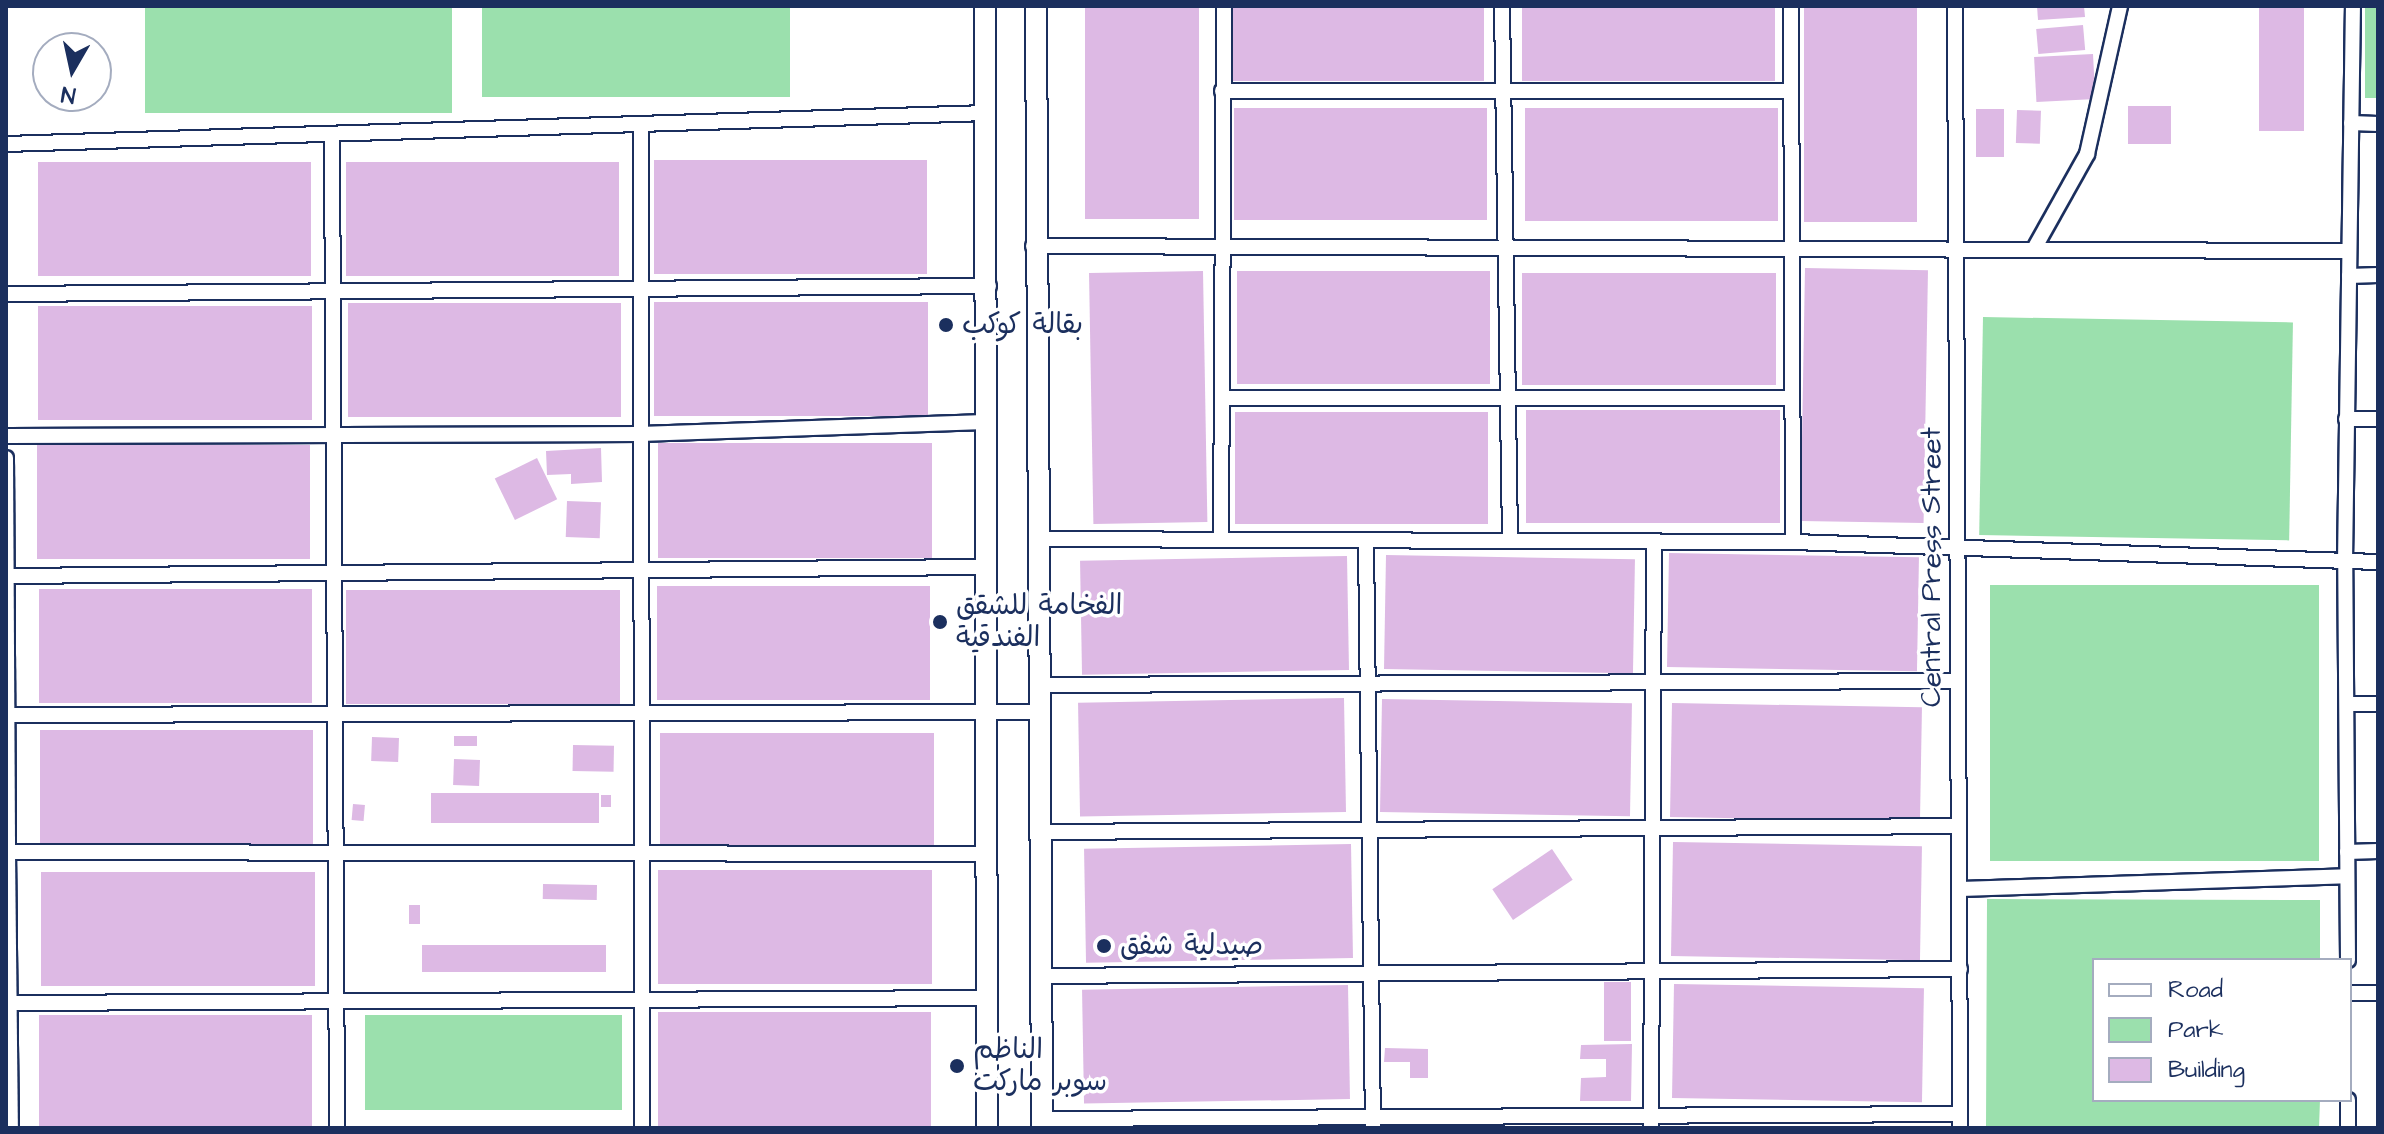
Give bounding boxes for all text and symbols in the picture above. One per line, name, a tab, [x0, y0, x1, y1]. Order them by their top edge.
north arrow	[32, 32, 112, 112]
text: N	[59, 78, 78, 111]
place label: بقالة كوكب	[962, 308, 1083, 342]
marker: بقالة كوكب	[937, 316, 955, 334]
street label: Central Press Street	[1915, 427, 1949, 707]
place label: الفخامة للشقق الفندقية	[956, 589, 1122, 655]
marker: الفخامة للشقق الفندقية	[931, 613, 949, 631]
place label: صيدلية شفق	[1120, 929, 1263, 963]
marker: صيدلية شفق	[1095, 937, 1113, 955]
legend	[2092, 958, 2352, 1102]
text: Road	[2168, 973, 2223, 1007]
text: Park	[2168, 1013, 2224, 1047]
place label: الناظم سوبر ماركت	[973, 1033, 1107, 1099]
text: Building	[2168, 1053, 2245, 1087]
marker: الناظم سوبر ماركت	[948, 1057, 966, 1075]

